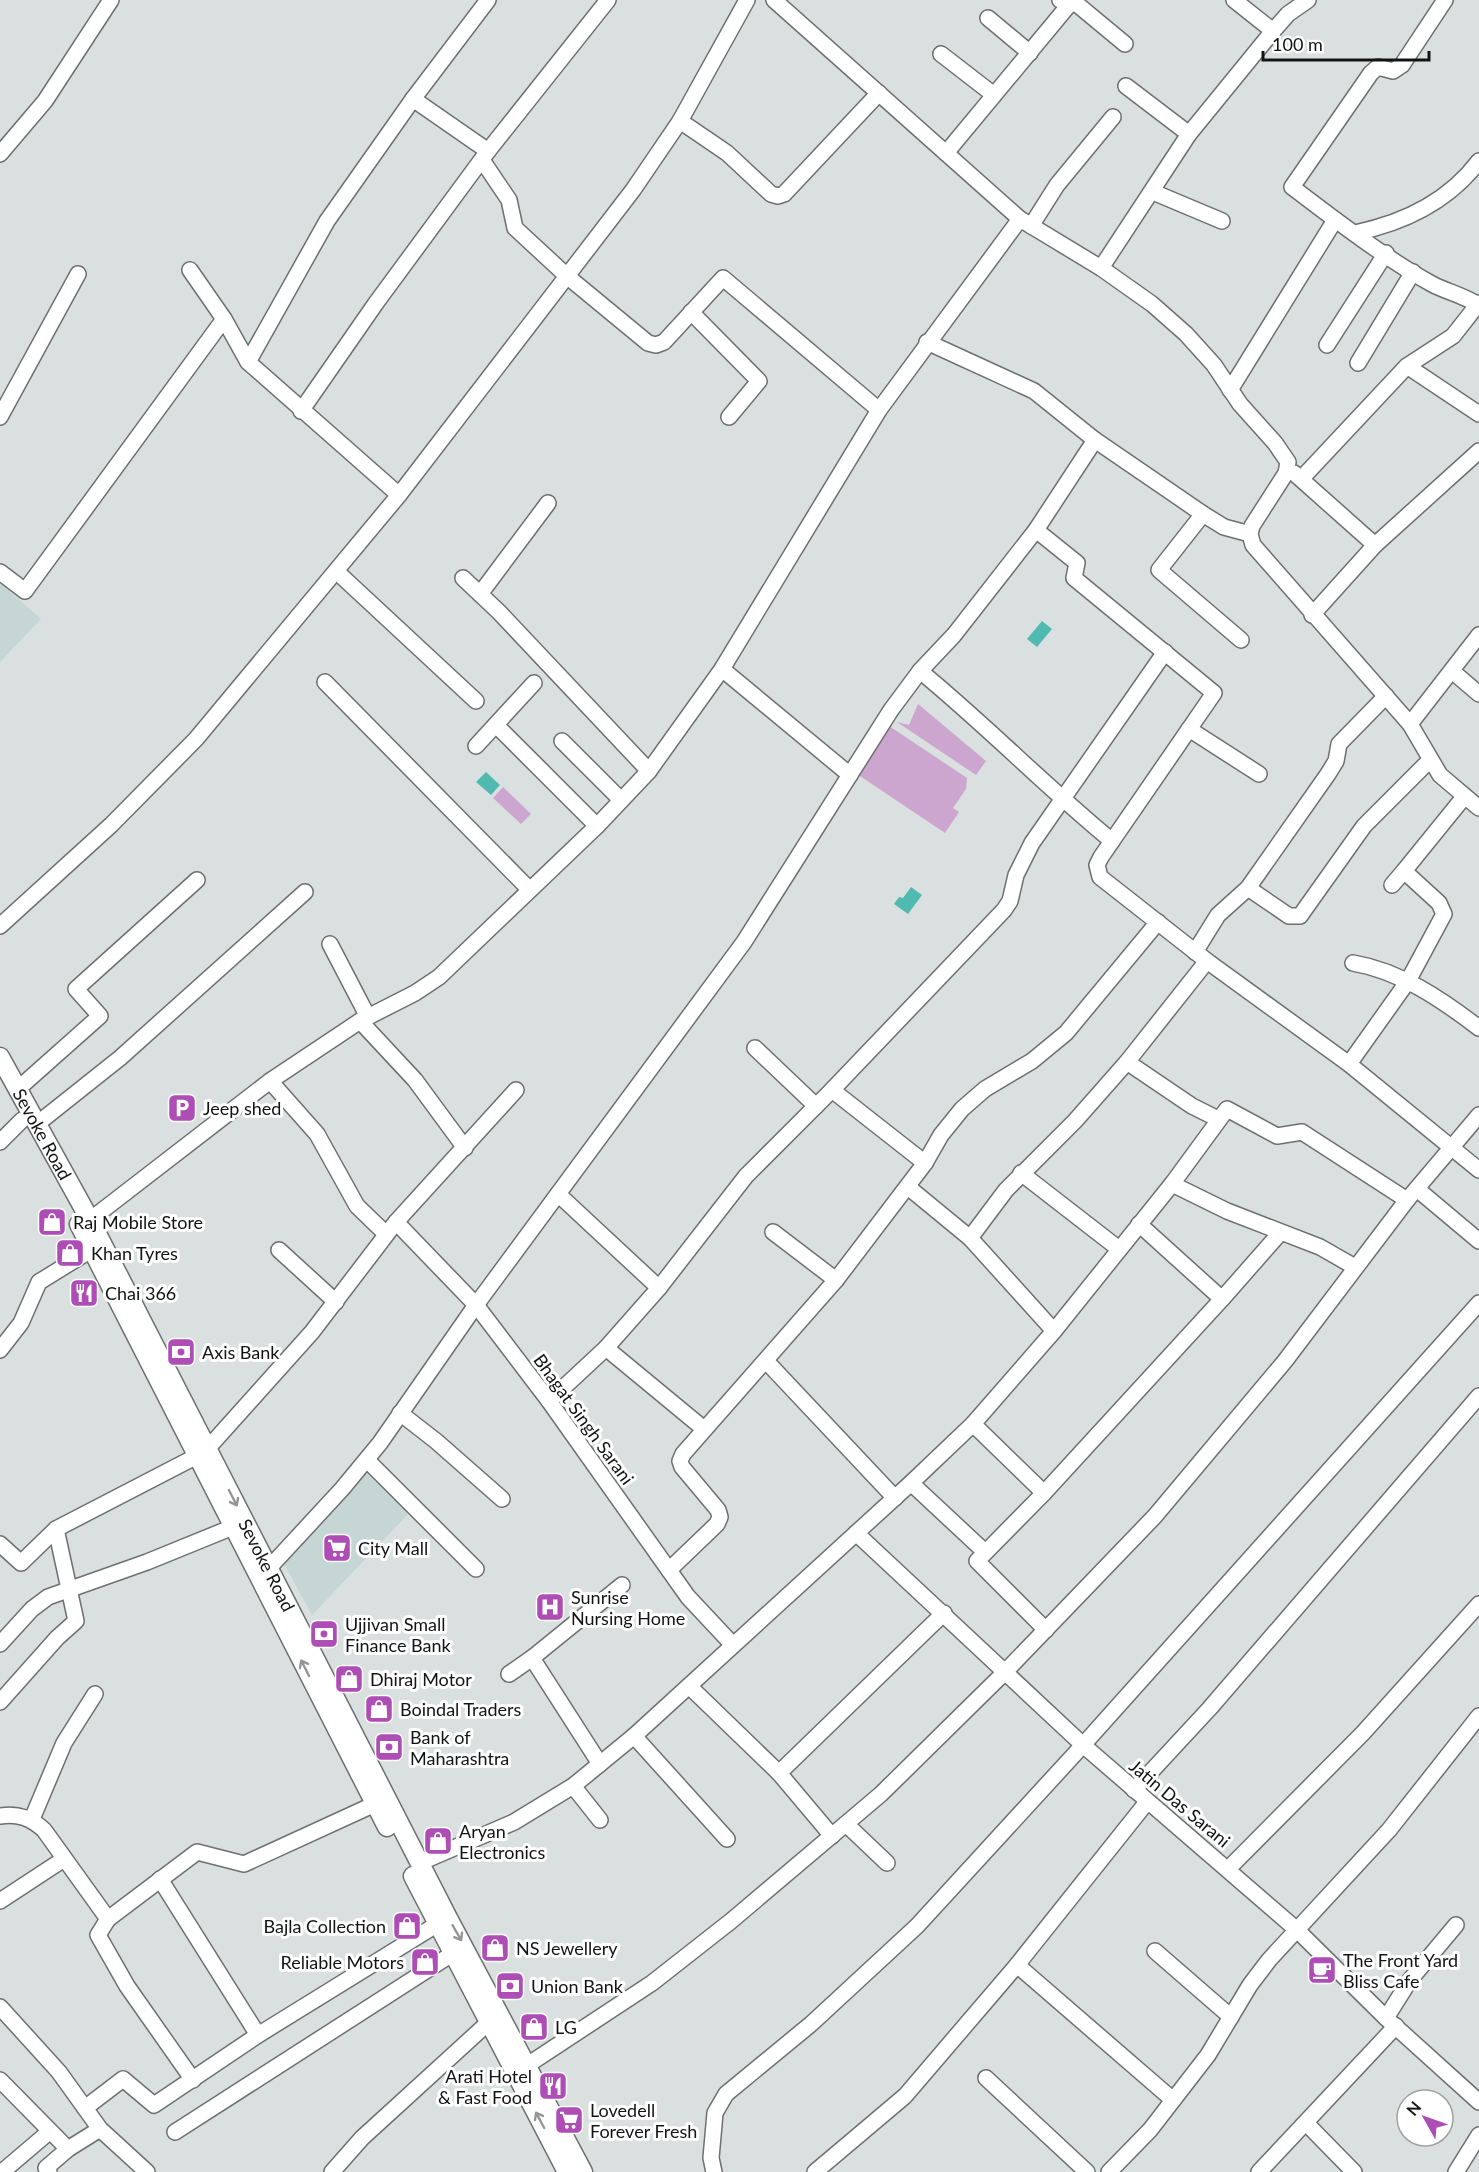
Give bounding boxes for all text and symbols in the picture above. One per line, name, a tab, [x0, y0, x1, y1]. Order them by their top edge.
scale bar	[1263, 24, 1430, 62]
text: 100 m	[1272, 33, 1323, 55]
street label: Sevoke Road	[8, 1084, 77, 1184]
parking icon: Jeep shed	[166, 1092, 198, 1124]
place label: Jeep shed	[203, 1097, 281, 1119]
shop icon: Raj Mobile Store	[36, 1206, 68, 1238]
place label: Raj Mobile Store	[73, 1211, 203, 1233]
shop icon: Khan Tyres	[54, 1237, 86, 1269]
place label: Khan Tyres	[91, 1242, 178, 1264]
restaurant icon: Chai 366	[68, 1277, 100, 1309]
place label: Chai 366	[105, 1282, 176, 1304]
bank icon: Axis Bank	[165, 1336, 197, 1368]
place label: Axis Bank	[202, 1341, 280, 1363]
street label: Bhagat Singh Sarani	[529, 1349, 639, 1489]
one-way arrow	[228, 1489, 240, 1507]
street label: Sevoke Road	[234, 1515, 300, 1615]
supermarket icon: City Mall	[321, 1532, 353, 1564]
place label: City Mall	[358, 1537, 428, 1559]
place label: Sunrise Nursing Home	[571, 1586, 685, 1629]
hospital icon: Sunrise Nursing Home	[534, 1591, 566, 1623]
place label: Ujjivan Small Finance Bank	[345, 1613, 452, 1656]
bank icon: Ujjivan Small Finance Bank	[308, 1618, 340, 1650]
one-way arrow	[299, 1659, 310, 1677]
shop icon: Dhiraj Motor	[333, 1663, 365, 1695]
place label: Dhiraj Motor	[370, 1668, 472, 1690]
shop icon: Boindal Traders	[363, 1693, 395, 1725]
place label: Boindal Traders	[400, 1698, 521, 1720]
place label: Bank of Maharashtra	[410, 1726, 509, 1769]
bank icon: Bank of Maharashtra	[373, 1731, 405, 1763]
street label: Jatin Das Sarani	[1125, 1754, 1235, 1852]
place label: Aryan Electronics	[459, 1820, 545, 1863]
shop icon: Aryan Electronics	[422, 1825, 454, 1857]
shop icon: Bajla Collection	[391, 1910, 423, 1942]
place label: Bajla Collection	[263, 1915, 386, 1937]
one-way arrow	[451, 1925, 463, 1942]
shop icon: NS Jewellery	[479, 1932, 511, 1964]
place label: NS Jewellery	[516, 1937, 618, 1959]
shop icon: Reliable Motors	[409, 1946, 441, 1978]
place label: The Front Yard Bliss Cafe	[1343, 1949, 1458, 1992]
place label: Reliable Motors	[280, 1951, 404, 1973]
cafe icon: The Front Yard Bliss Cafe	[1306, 1954, 1338, 1986]
bank icon: Union Bank	[494, 1970, 526, 2002]
place label: Union Bank	[531, 1975, 624, 1997]
shop icon: LG	[518, 2011, 550, 2043]
place label: LG	[555, 2016, 577, 2038]
place label: Arati Hotel & Fast Food	[438, 2065, 532, 2108]
restaurant icon: Arati Hotel & Fast Food	[537, 2070, 569, 2102]
north arrow	[1395, 2088, 1455, 2148]
text: N	[1402, 2097, 1424, 2119]
place label: Lovedell Forever Fresh	[590, 2099, 697, 2142]
supermarket icon: Lovedell Forever Fresh	[553, 2104, 585, 2136]
one-way arrow	[534, 2112, 545, 2130]

